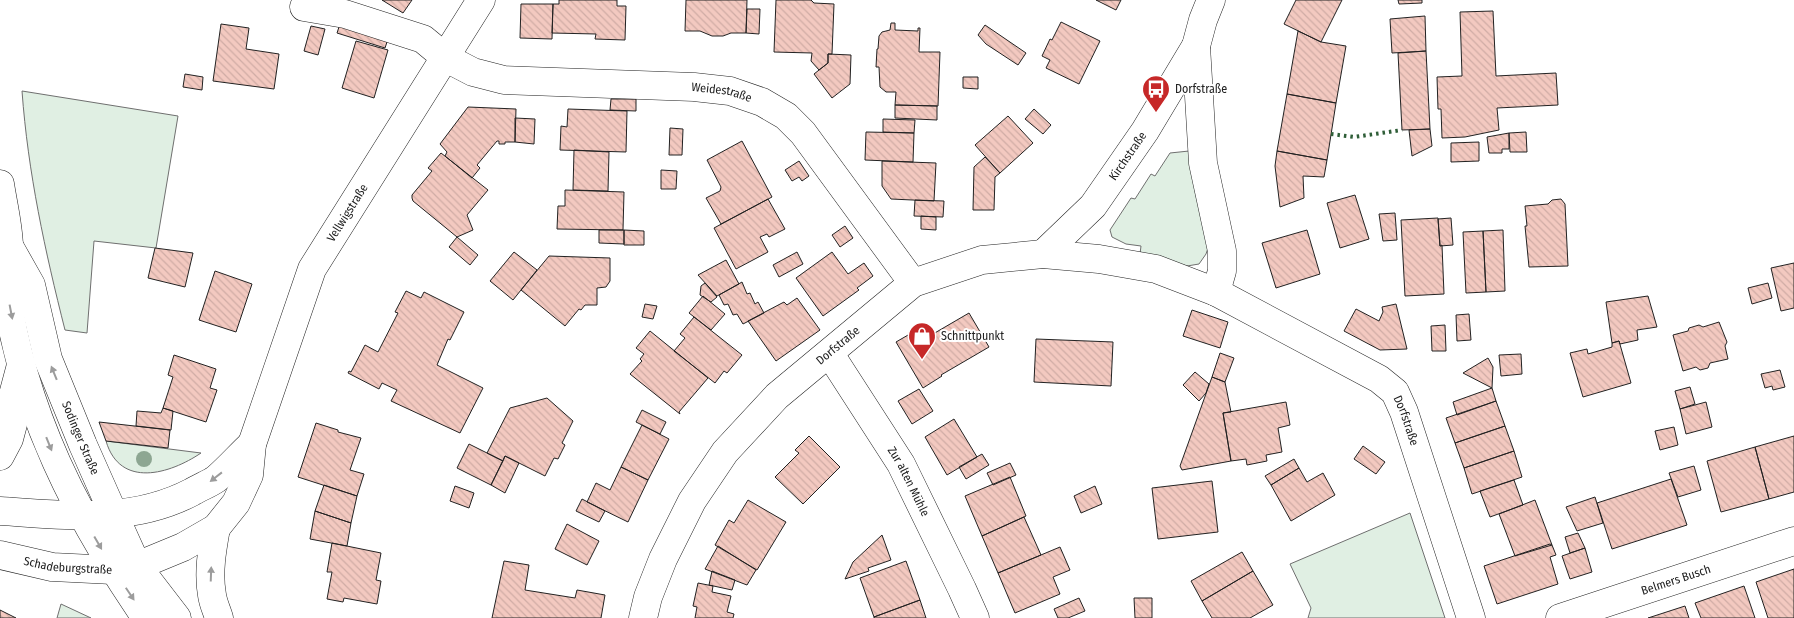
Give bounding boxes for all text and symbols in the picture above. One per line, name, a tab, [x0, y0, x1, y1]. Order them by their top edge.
bus stop icon: Dorfstraße	[1141, 74, 1171, 113]
street label: Weidestraße	[691, 80, 754, 105]
place label: Dorfstraße	[1175, 82, 1227, 96]
street label: Kirchstraße	[1106, 129, 1149, 183]
street label: Vellwigstraße	[324, 181, 371, 244]
one-way arrow	[7, 304, 15, 320]
shop icon: Schnittpunkt	[907, 321, 937, 360]
street label: Dorfstraße	[813, 323, 863, 367]
place label: Schnittpunkt	[941, 329, 1004, 343]
one-way arrow	[50, 365, 58, 380]
street label: Dorfstraße	[1390, 393, 1421, 447]
street label: Sodinger Straße	[59, 399, 102, 477]
one-way arrow	[45, 437, 53, 451]
street label: Zur alten Mühle	[885, 444, 933, 519]
one-way arrow	[209, 472, 223, 482]
one-way arrow	[93, 536, 102, 549]
street label: Schadeburgstraße	[22, 554, 113, 577]
street label: Belmers Busch	[1639, 562, 1712, 598]
one-way arrow	[207, 565, 215, 581]
one-way arrow	[125, 587, 135, 601]

